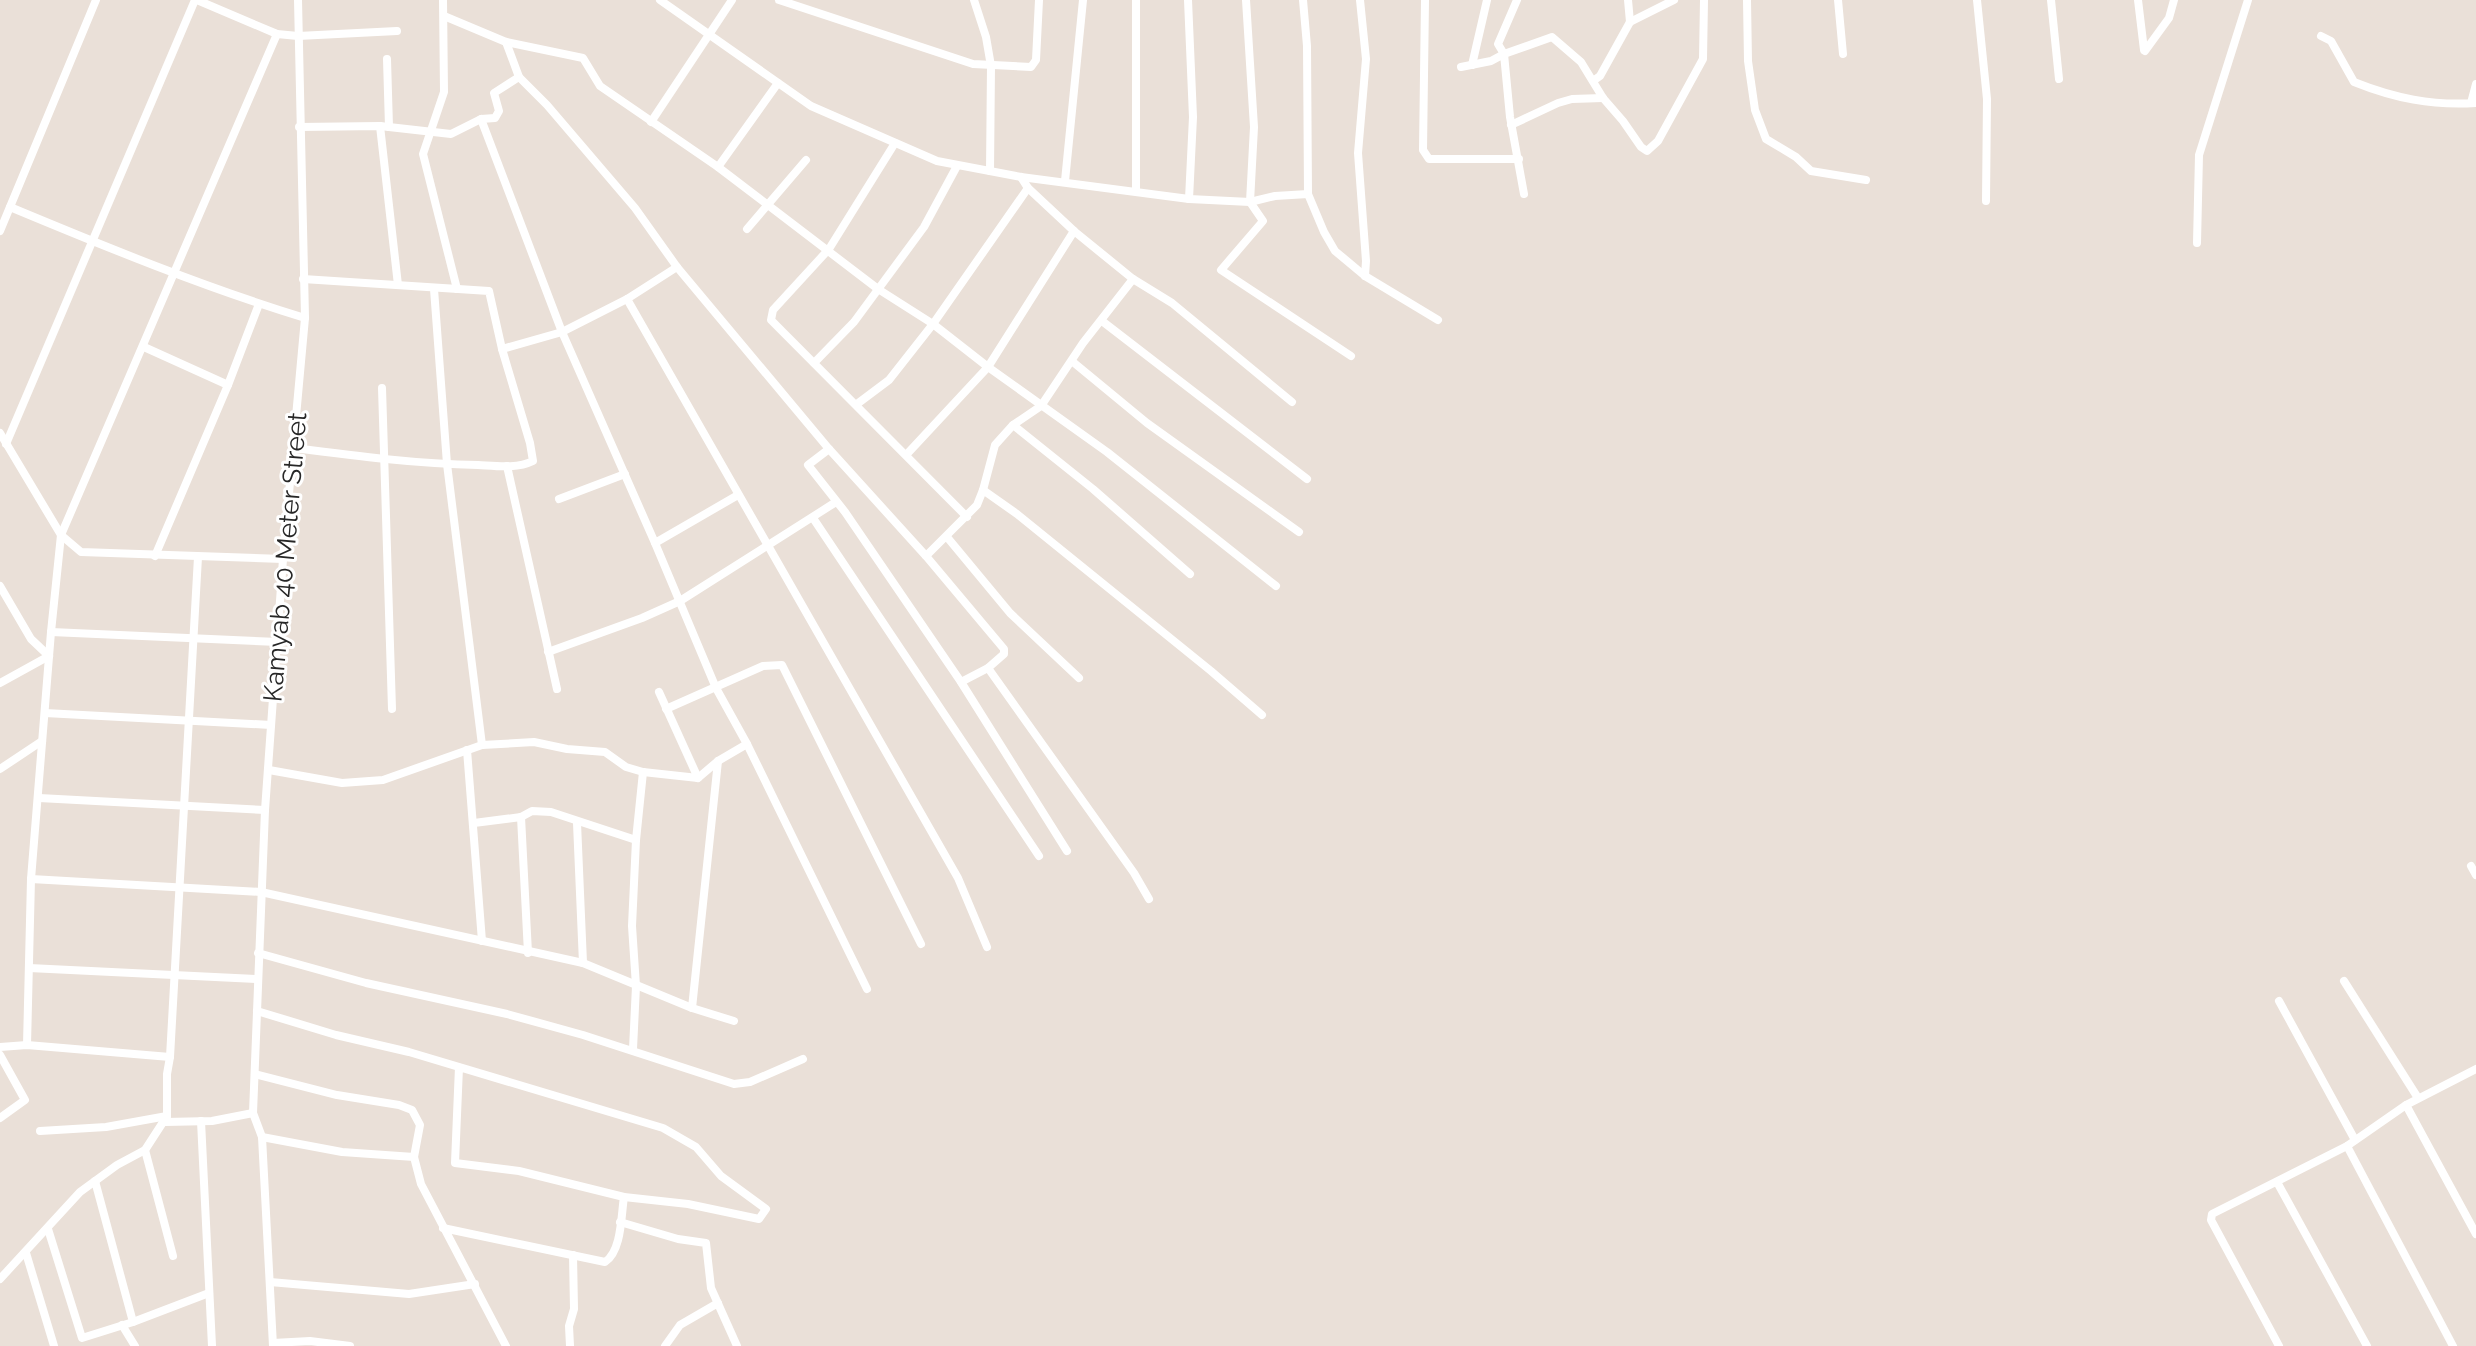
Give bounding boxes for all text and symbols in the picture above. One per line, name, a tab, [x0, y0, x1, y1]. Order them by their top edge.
street label: Kamyab 40 Meter Street	[257, 411, 313, 703]

